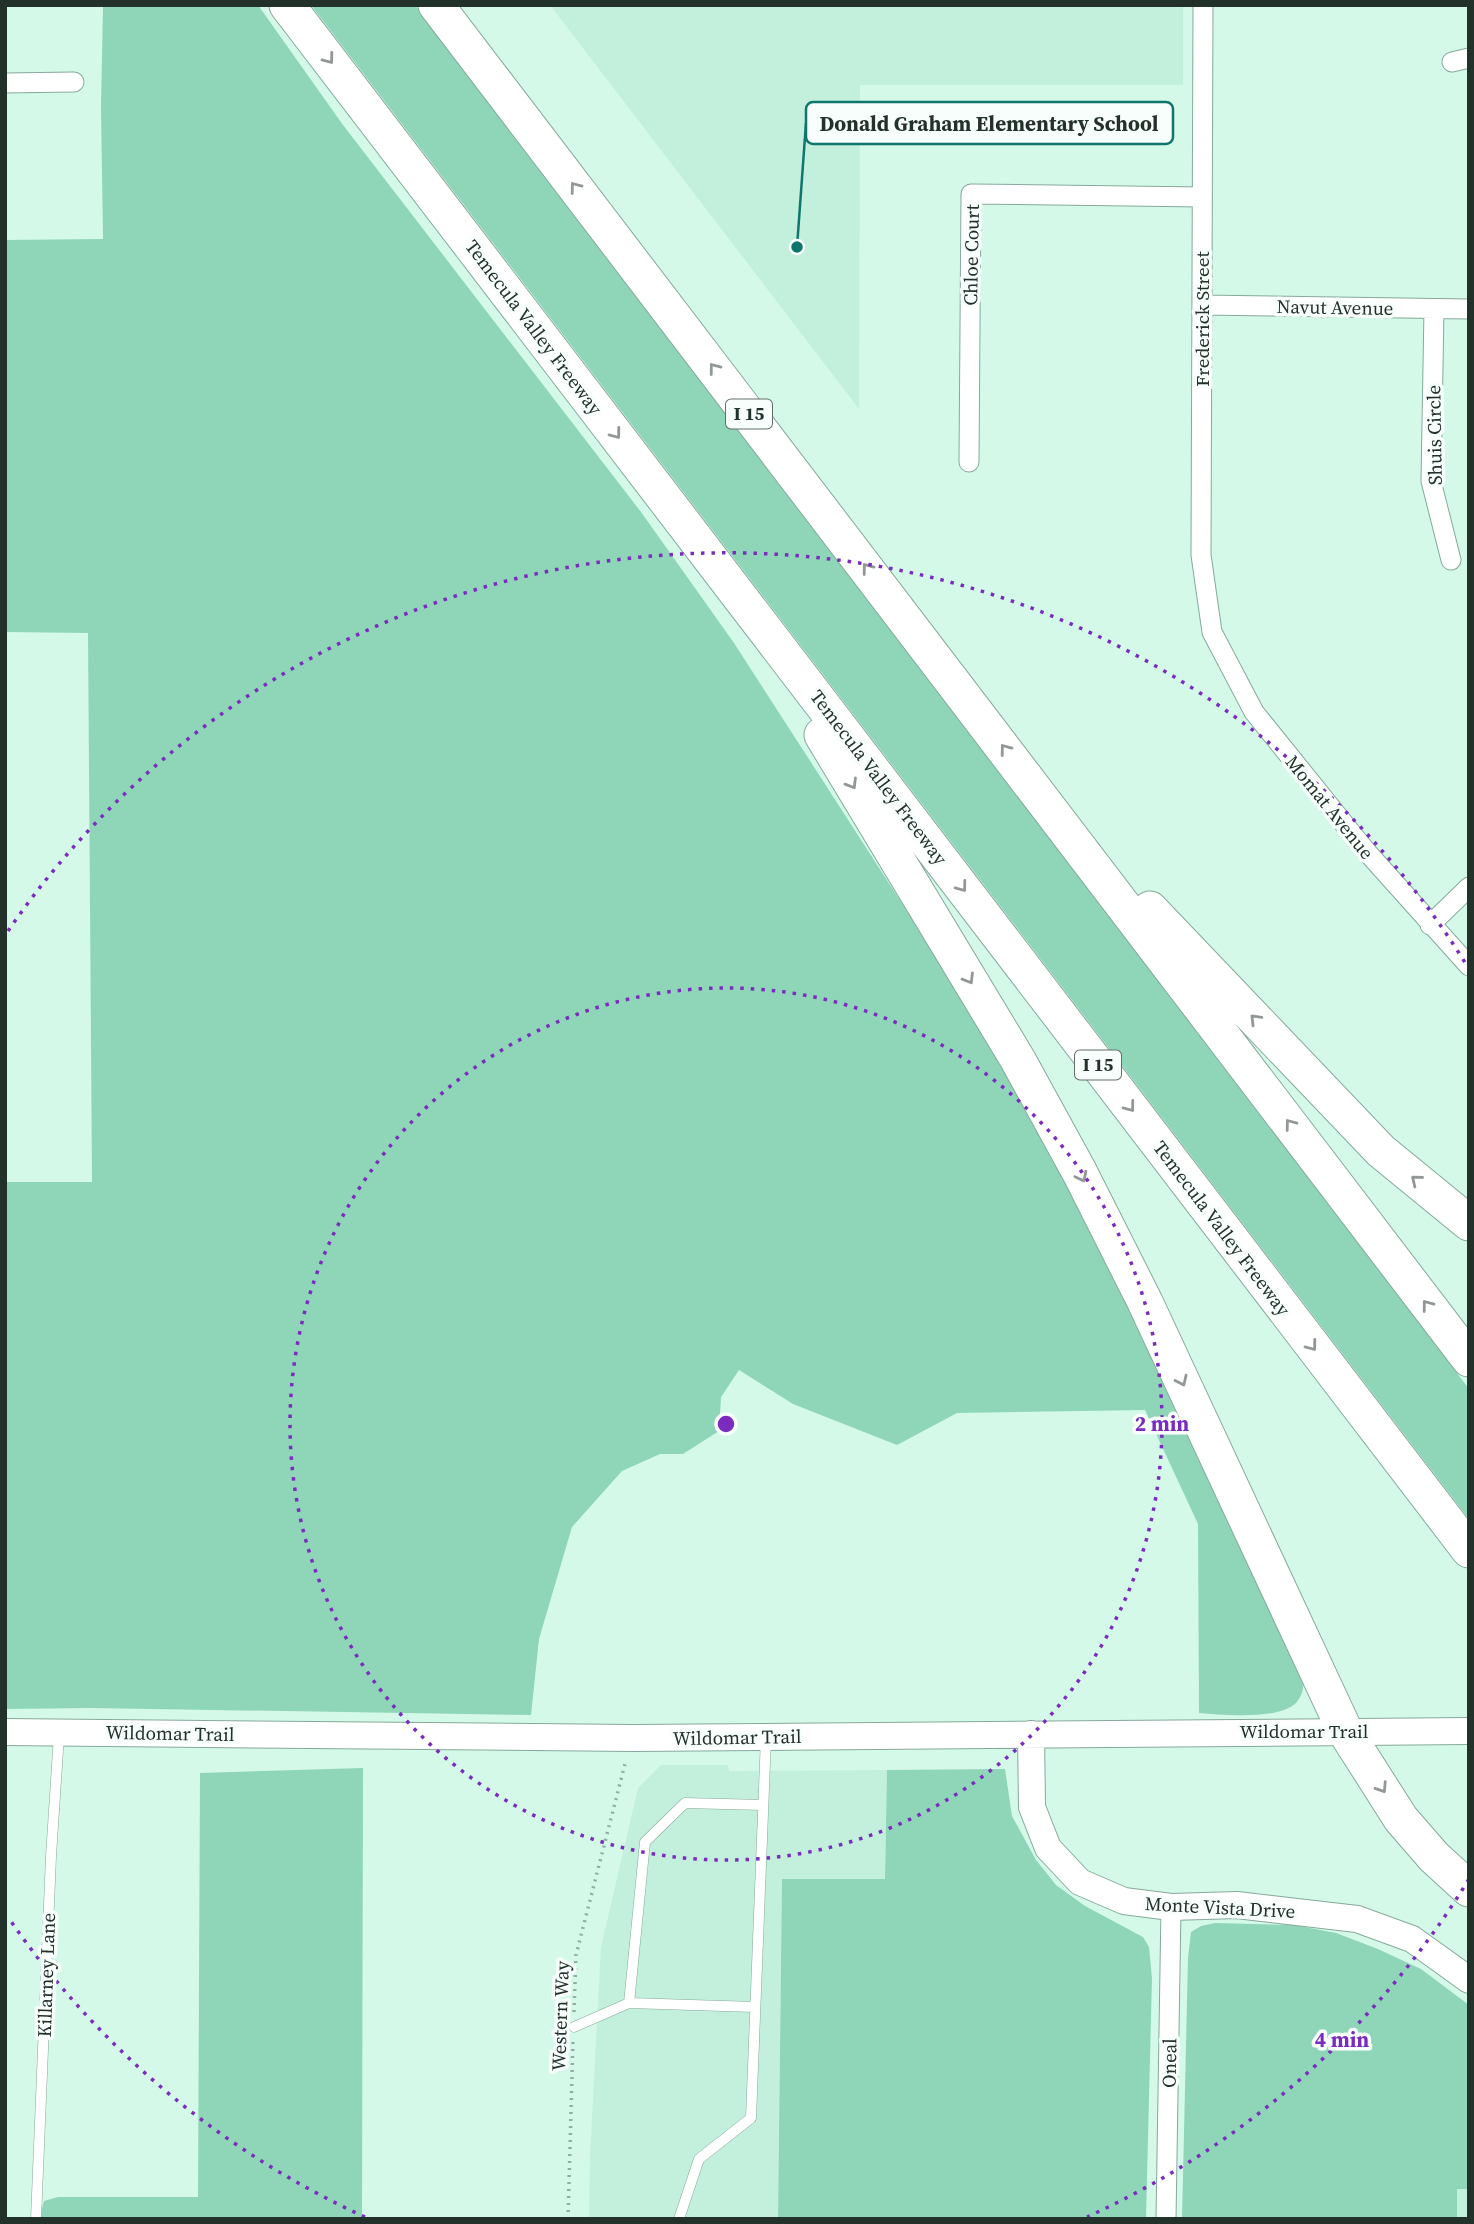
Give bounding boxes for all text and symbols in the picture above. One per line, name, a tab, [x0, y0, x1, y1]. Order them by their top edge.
one-way arrow	[320, 52, 333, 64]
callout: Donald Graham Elementary School	[806, 102, 1173, 144]
text: Donald Graham Elementary School	[819, 109, 1159, 138]
one-way arrow	[571, 183, 584, 195]
street label: Chloe Court	[957, 203, 985, 306]
street label: Temecula Valley Freeway	[460, 234, 609, 420]
street label: Frederick Street	[1189, 251, 1215, 387]
street label: Navut Avenue	[1276, 293, 1394, 321]
one-way arrow	[709, 363, 722, 376]
street label: Shuis Circle	[1420, 385, 1448, 485]
road number: I 15	[726, 400, 772, 428]
one-way arrow	[608, 427, 621, 439]
one-way arrow	[862, 563, 875, 576]
street label: Temecula Valley Freeway	[805, 684, 954, 870]
one-way arrow	[1001, 744, 1013, 756]
street label: Momat Avenue	[1280, 749, 1380, 865]
one-way arrow	[843, 777, 856, 790]
one-way arrow	[954, 879, 966, 891]
one-way arrow	[961, 971, 974, 984]
one-way arrow	[1251, 1014, 1264, 1027]
road number: I 15	[1075, 1050, 1121, 1080]
one-way arrow	[1121, 1099, 1134, 1111]
one-way arrow	[1285, 1119, 1298, 1132]
street label: Temecula Valley Freeway	[1148, 1135, 1297, 1321]
one-way arrow	[1074, 1169, 1087, 1182]
one-way arrow	[1411, 1175, 1423, 1188]
one-way arrow	[1423, 1300, 1436, 1313]
one-way arrow	[1304, 1338, 1317, 1351]
one-way arrow	[1174, 1374, 1188, 1386]
text: 2 min	[1135, 1409, 1189, 1438]
centre of rings	[714, 1412, 738, 1436]
street label: Wildomar Trail	[1240, 1718, 1369, 1744]
street label: Wildomar Trail	[105, 1719, 235, 1747]
street label: Wildomar Trail	[672, 1723, 802, 1751]
one-way arrow	[1373, 1781, 1386, 1794]
street label: Monte Vista Drive	[1144, 1890, 1296, 1924]
street label: Killarney Lane	[31, 1912, 61, 2038]
street label: Western Way	[545, 1960, 575, 2072]
text: 4 min	[1315, 2025, 1369, 2054]
street label: Oneal	[1156, 2038, 1182, 2088]

